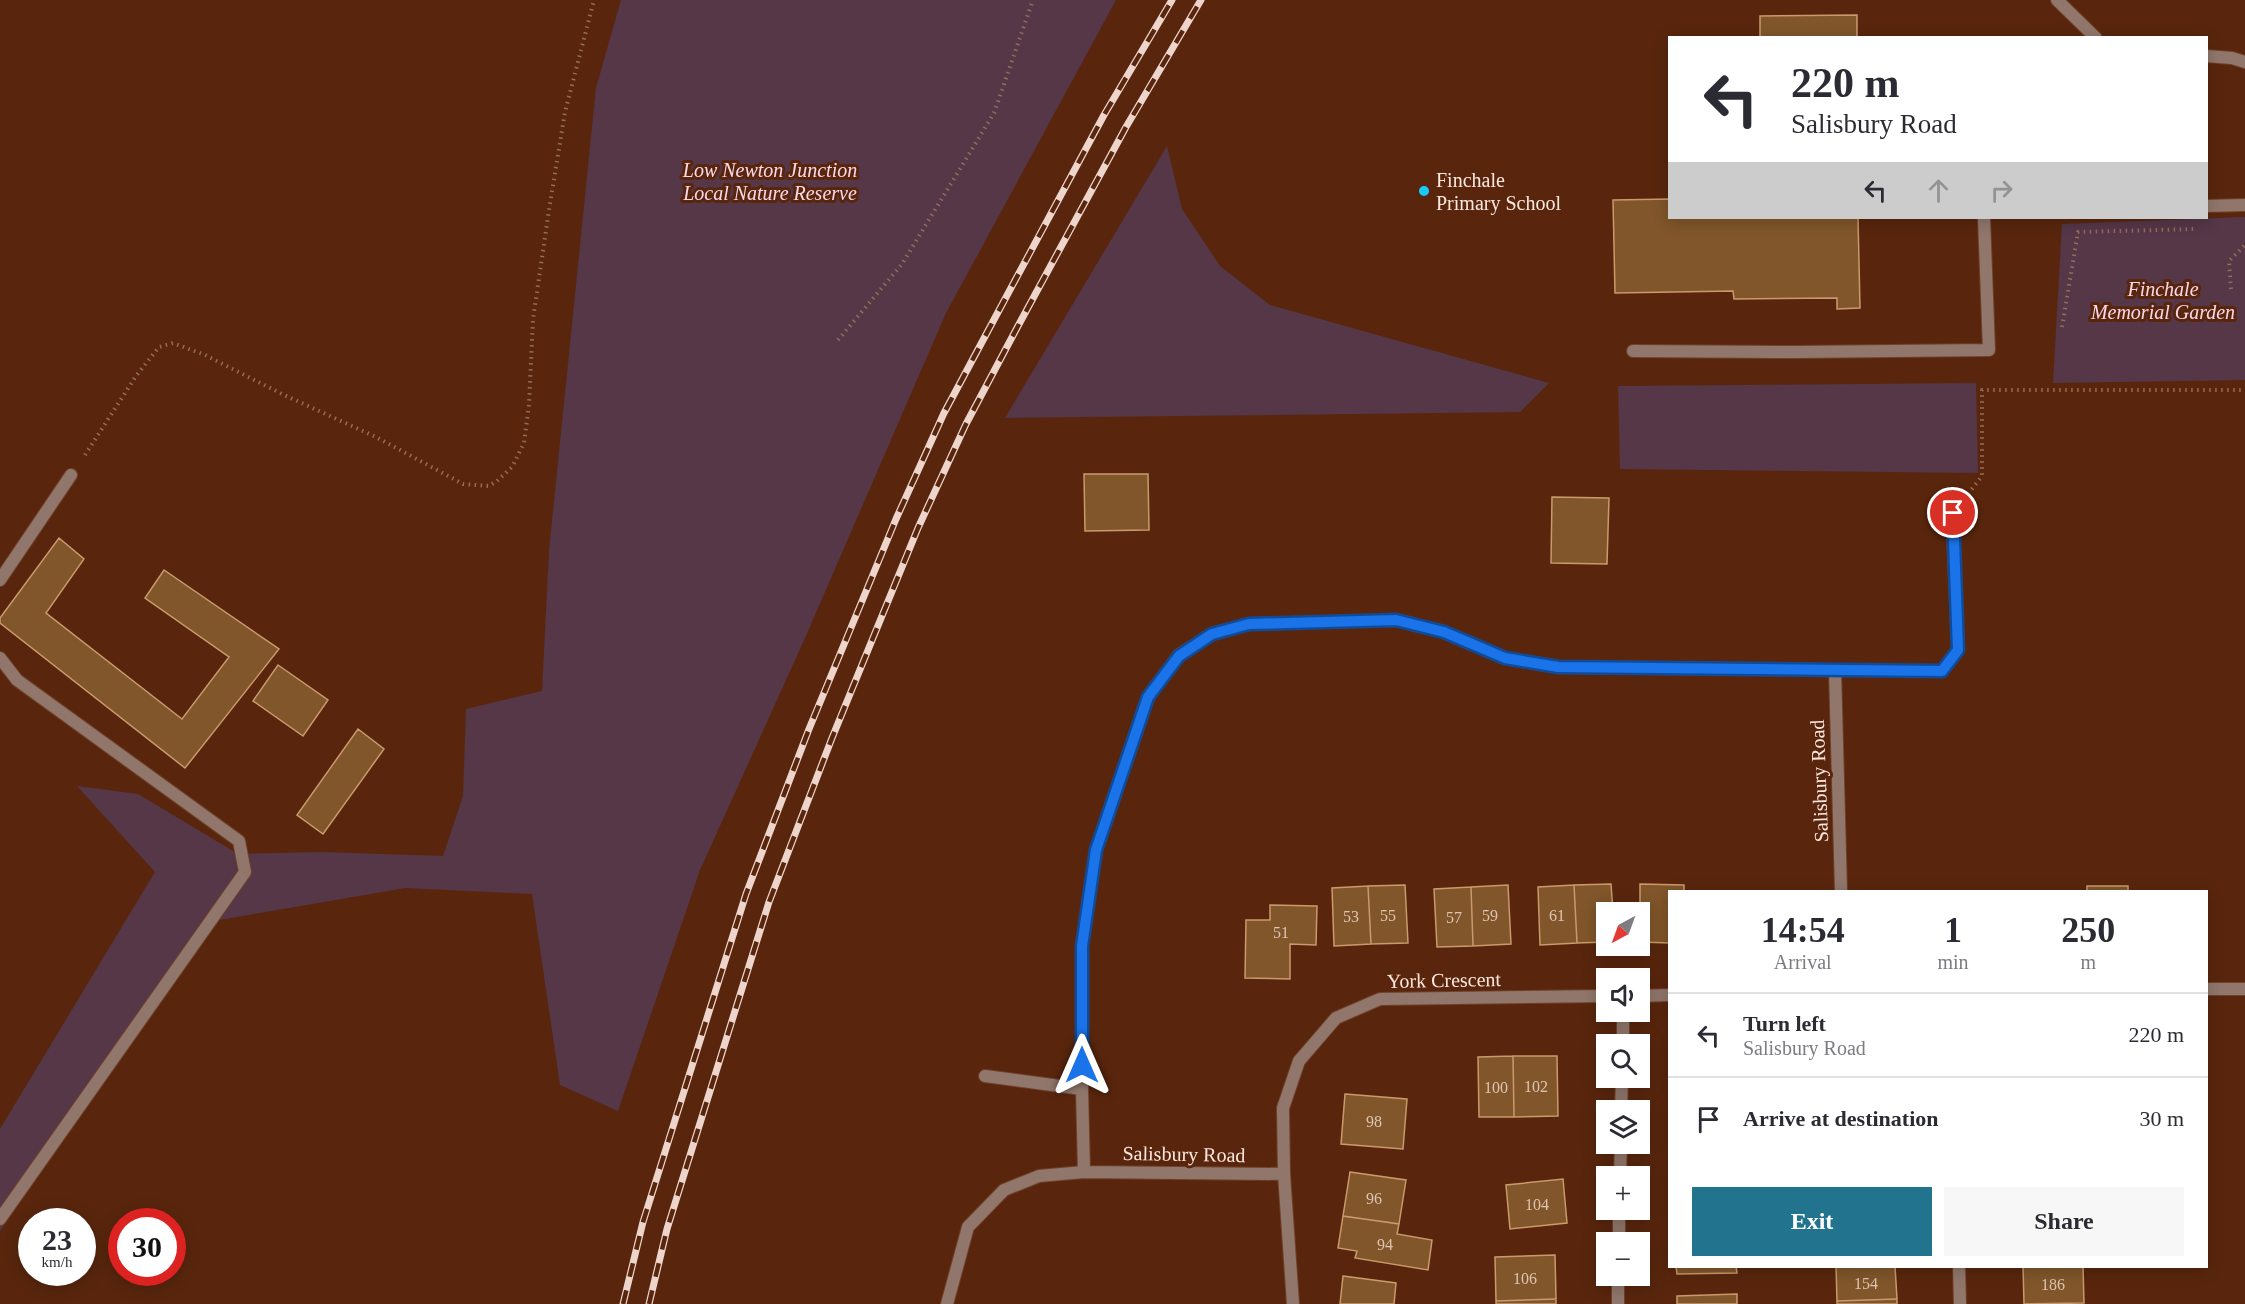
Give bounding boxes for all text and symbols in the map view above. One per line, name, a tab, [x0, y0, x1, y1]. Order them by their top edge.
icon: left	[1692, 60, 1770, 138]
text: 220 m	[1791, 60, 1900, 106]
text: Salisbury Road	[1791, 109, 1957, 139]
park label: Low Newton Junction Local Nature Reserve	[682, 159, 857, 204]
place label: Finchale Primary School	[1436, 169, 1561, 215]
icon: left	[1859, 174, 1892, 207]
icon: ahead	[1922, 174, 1955, 207]
icon: right	[1985, 174, 2018, 207]
marker: Finchale Primary School	[1417, 184, 1431, 198]
park label: Finchale Memorial Garden	[2090, 278, 2235, 323]
pin	[1927, 487, 1978, 538]
icon: arrive	[1936, 496, 1969, 529]
street label: Salisbury Road	[1806, 719, 1833, 843]
north arrow	[1596, 902, 1650, 956]
map controls	[1596, 902, 1650, 1286]
house number: 55	[1380, 907, 1396, 924]
house number: 59	[1482, 907, 1498, 924]
house number: 61	[1549, 907, 1565, 924]
house number: 53	[1343, 908, 1359, 925]
house number: 57	[1446, 909, 1462, 926]
text: 14:54	[1761, 910, 1845, 950]
text: 1	[1944, 910, 1962, 950]
text: 250	[2061, 910, 2115, 950]
house number: 51	[1273, 924, 1289, 941]
text: Arrival	[1774, 951, 1832, 973]
text: min	[1937, 951, 1969, 973]
text: m	[2081, 951, 2096, 973]
street label: York Crescent	[1387, 968, 1502, 992]
button: sound	[1596, 968, 1650, 1022]
text: Turn left	[1743, 1011, 1826, 1036]
icon: left	[1692, 1019, 1725, 1052]
text: 220 m	[2128, 1022, 2184, 1047]
position arrow	[1050, 1033, 1114, 1097]
button: search	[1596, 1034, 1650, 1088]
text: Salisbury Road	[1743, 1037, 1866, 1059]
house number: 102	[1524, 1078, 1548, 1095]
house number: 100	[1484, 1079, 1508, 1096]
button: layers	[1596, 1100, 1650, 1154]
icon: arrive	[1692, 1103, 1725, 1136]
text: Arrive at destination	[1743, 1106, 1939, 1131]
text: 30 m	[2139, 1106, 2184, 1131]
house number: 98	[1366, 1113, 1382, 1130]
street label: Salisbury Road	[1122, 1142, 1246, 1167]
button: +	[1596, 1166, 1650, 1220]
button: Exit	[1692, 1187, 1932, 1256]
button: Share	[1944, 1187, 2184, 1256]
house number: 96	[1366, 1190, 1382, 1207]
house number: 104	[1525, 1196, 1549, 1213]
speed limit sign: 30	[108, 1208, 186, 1286]
text: 23	[42, 1223, 72, 1256]
button: −	[1596, 1232, 1650, 1286]
house number: 94	[1377, 1236, 1393, 1253]
text: km/h	[42, 1254, 72, 1270]
house number: 106	[1513, 1270, 1537, 1287]
house number: 154	[1854, 1275, 1878, 1292]
house number: 186	[2041, 1276, 2065, 1293]

